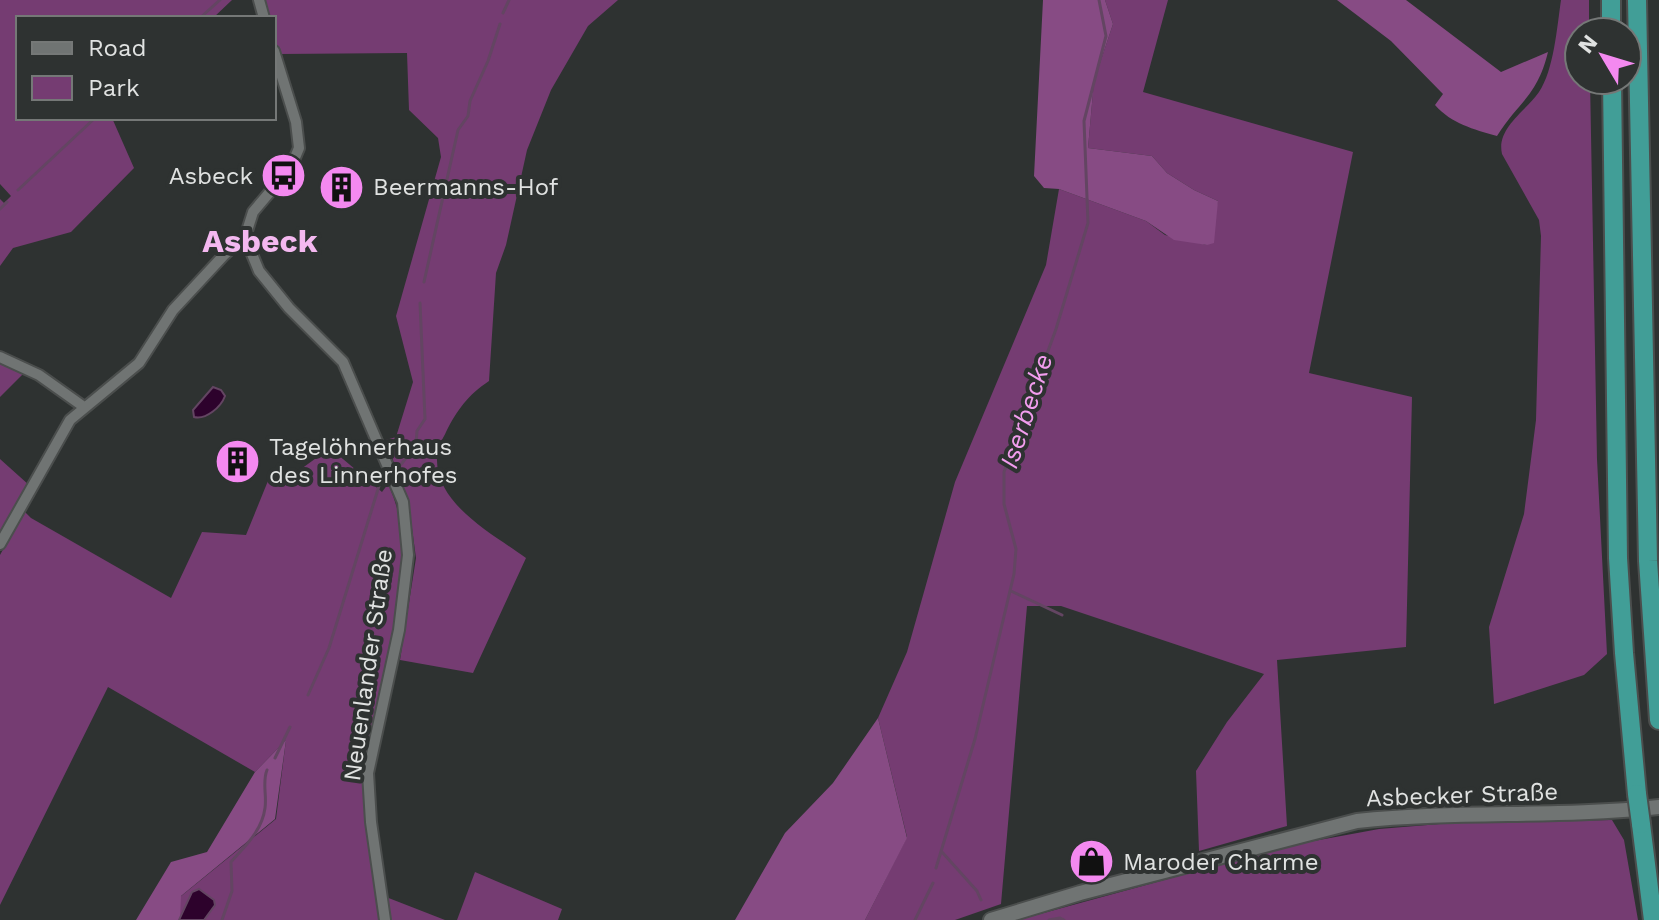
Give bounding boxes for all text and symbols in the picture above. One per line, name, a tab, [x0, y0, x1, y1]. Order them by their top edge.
legend	[16, 16, 276, 120]
north arrow	[1563, 16, 1643, 96]
text: N	[1573, 30, 1603, 58]
text: Road	[88, 34, 147, 62]
text: Park	[88, 74, 140, 102]
bus stop icon: Asbeck	[260, 152, 308, 200]
place label: Asbeck	[169, 162, 253, 190]
building icon: Beermanns-Hof	[318, 163, 366, 211]
place label: Beermanns-Hof	[373, 173, 559, 201]
district label: Asbeck	[202, 222, 318, 260]
water label: Iserbecke	[993, 350, 1059, 472]
place label: Tagelöhnerhaus des Linnerhofes	[269, 433, 457, 489]
building icon: Tagelöhnerhaus des Linnerhofes	[214, 437, 262, 485]
street label: Neuenlander Straße	[338, 547, 398, 783]
street label: Asbecker Straße	[1365, 778, 1559, 812]
shop icon: Maroder Charme	[1068, 838, 1116, 886]
place label: Maroder Charme	[1123, 848, 1318, 876]

